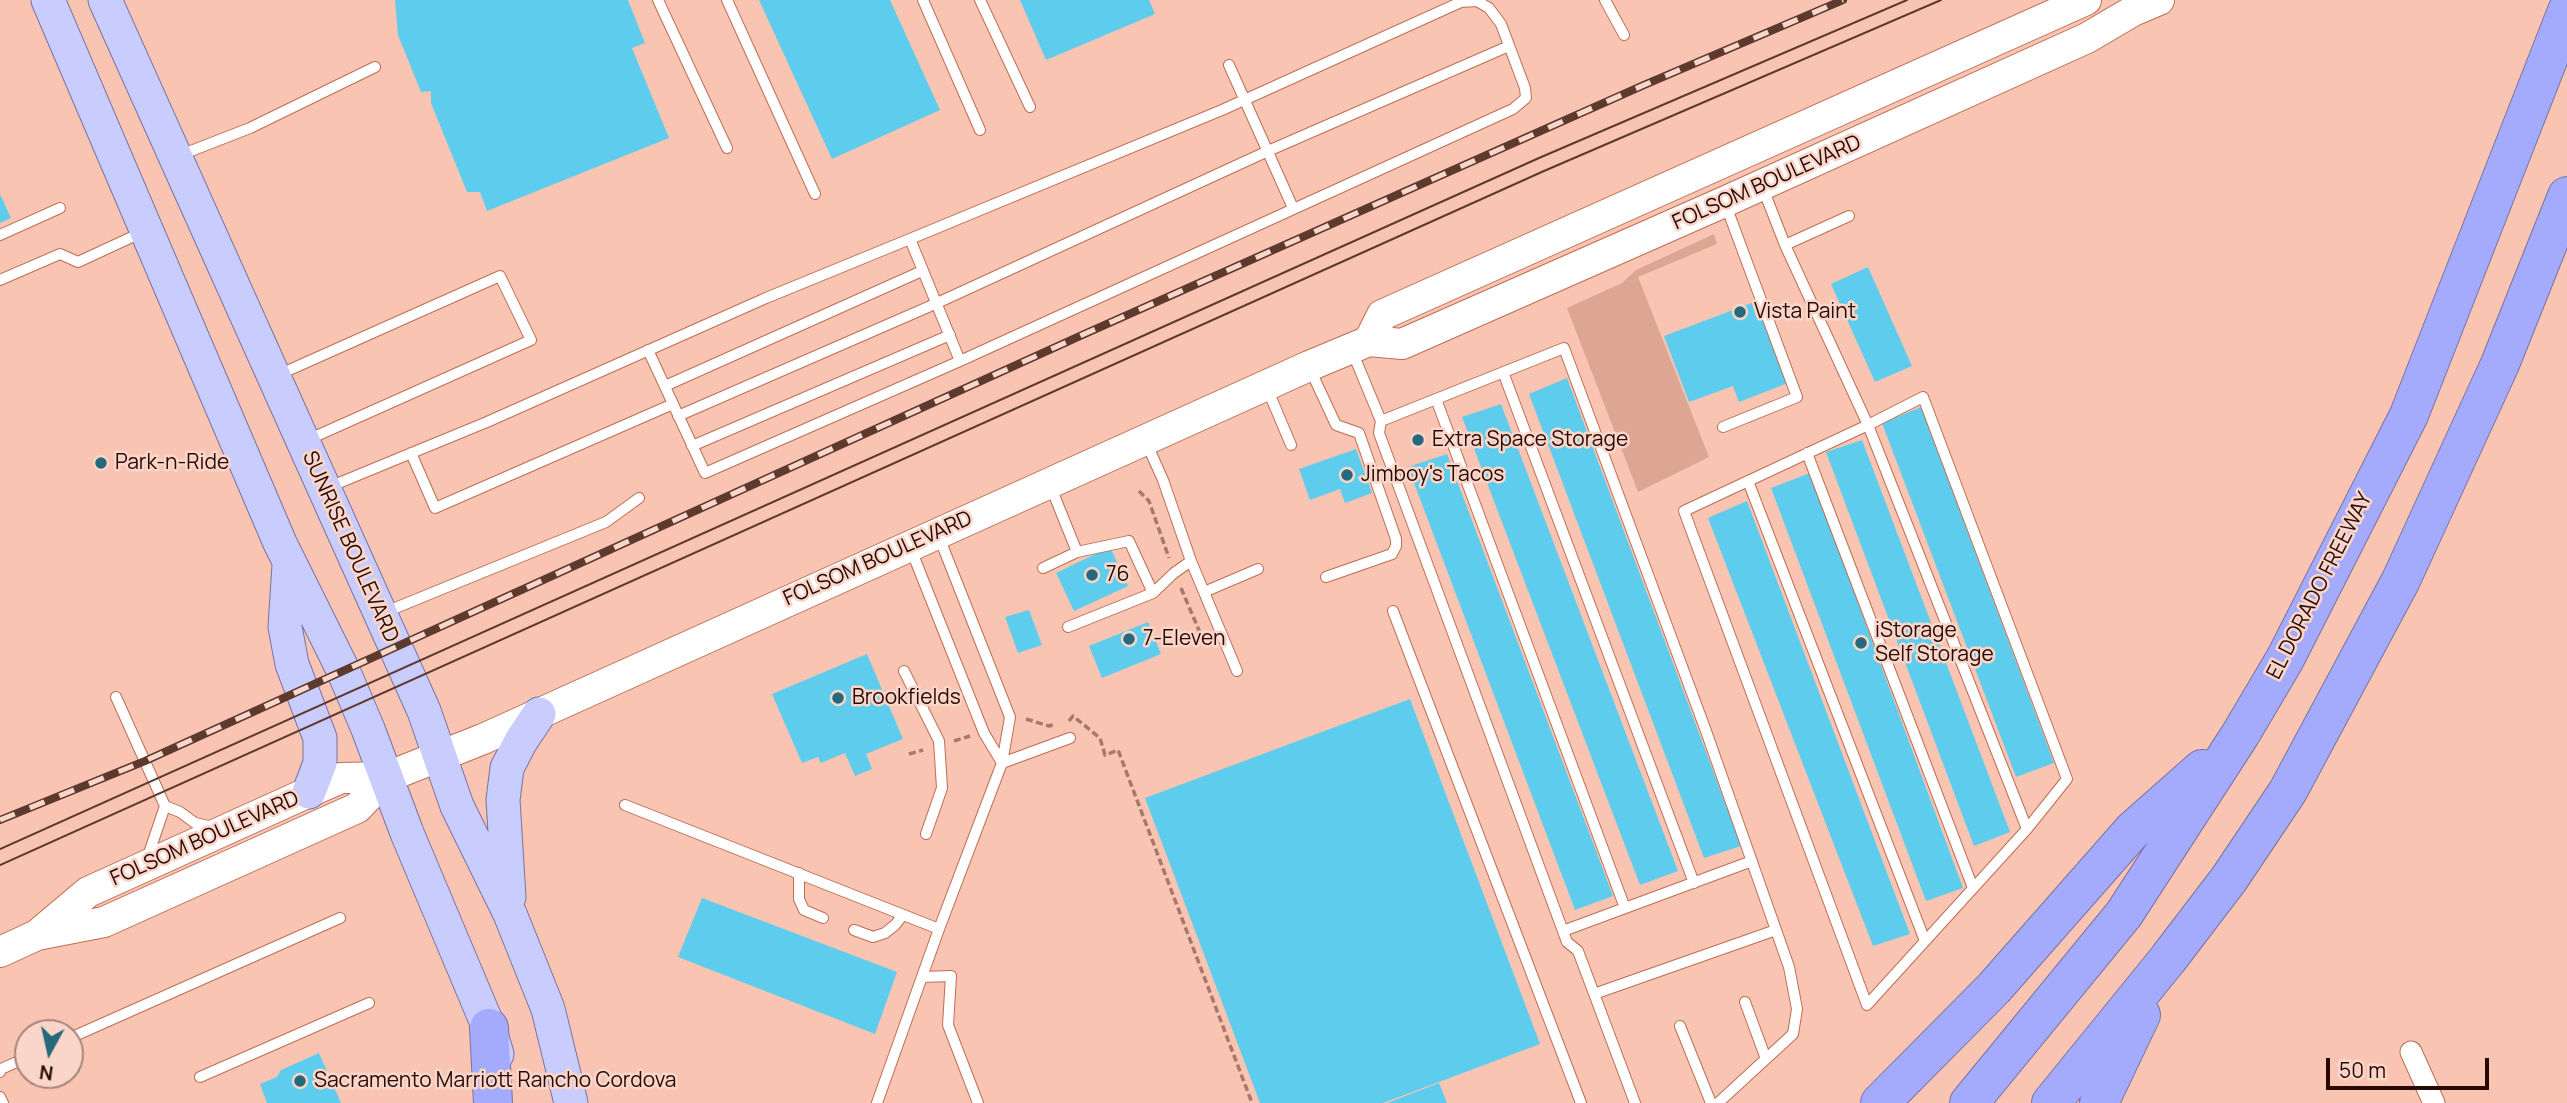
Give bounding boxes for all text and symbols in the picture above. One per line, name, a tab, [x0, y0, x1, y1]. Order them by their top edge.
street label: FOLSOM BOULEVARD	[1669, 130, 1865, 236]
place label: Vista Paint	[1754, 299, 1856, 325]
marker: Vista Paint	[1732, 304, 1748, 320]
place label: Extra Space Storage	[1432, 427, 1628, 453]
marker: Extra Space Storage	[1410, 432, 1426, 448]
street label: SUNRISE BOULEVARD	[296, 447, 404, 647]
place label: Park-n-Ride	[115, 450, 229, 476]
marker: Park-n-Ride	[93, 455, 109, 471]
place label: Jimboy's Tacos	[1361, 462, 1504, 488]
marker: Jimboy's Tacos	[1339, 467, 1355, 483]
street label: EL DORADO FREEWAY	[2262, 489, 2378, 683]
street label: FOLSOM BOULEVARD	[780, 506, 976, 612]
place label: 76	[1106, 562, 1130, 588]
marker: 76	[1084, 567, 1100, 583]
place label: iStorage Self Storage	[1875, 618, 1994, 668]
place label: 7-Eleven	[1143, 626, 1225, 652]
marker: 7-Eleven	[1121, 631, 1137, 647]
marker: iStorage Self Storage	[1853, 635, 1869, 651]
place label: Brookfields	[852, 685, 961, 711]
marker: Brookfields	[830, 690, 846, 706]
street label: FOLSOM BOULEVARD	[107, 786, 303, 892]
north arrow	[14, 1019, 84, 1089]
scale bar	[2329, 1044, 2492, 1088]
text: 50 m	[2339, 1056, 2386, 1084]
text: N	[38, 1059, 55, 1087]
place label: Sacramento Marriott Rancho Cordova	[314, 1068, 676, 1094]
marker: Sacramento Marriott Rancho Cordova	[292, 1073, 308, 1089]

